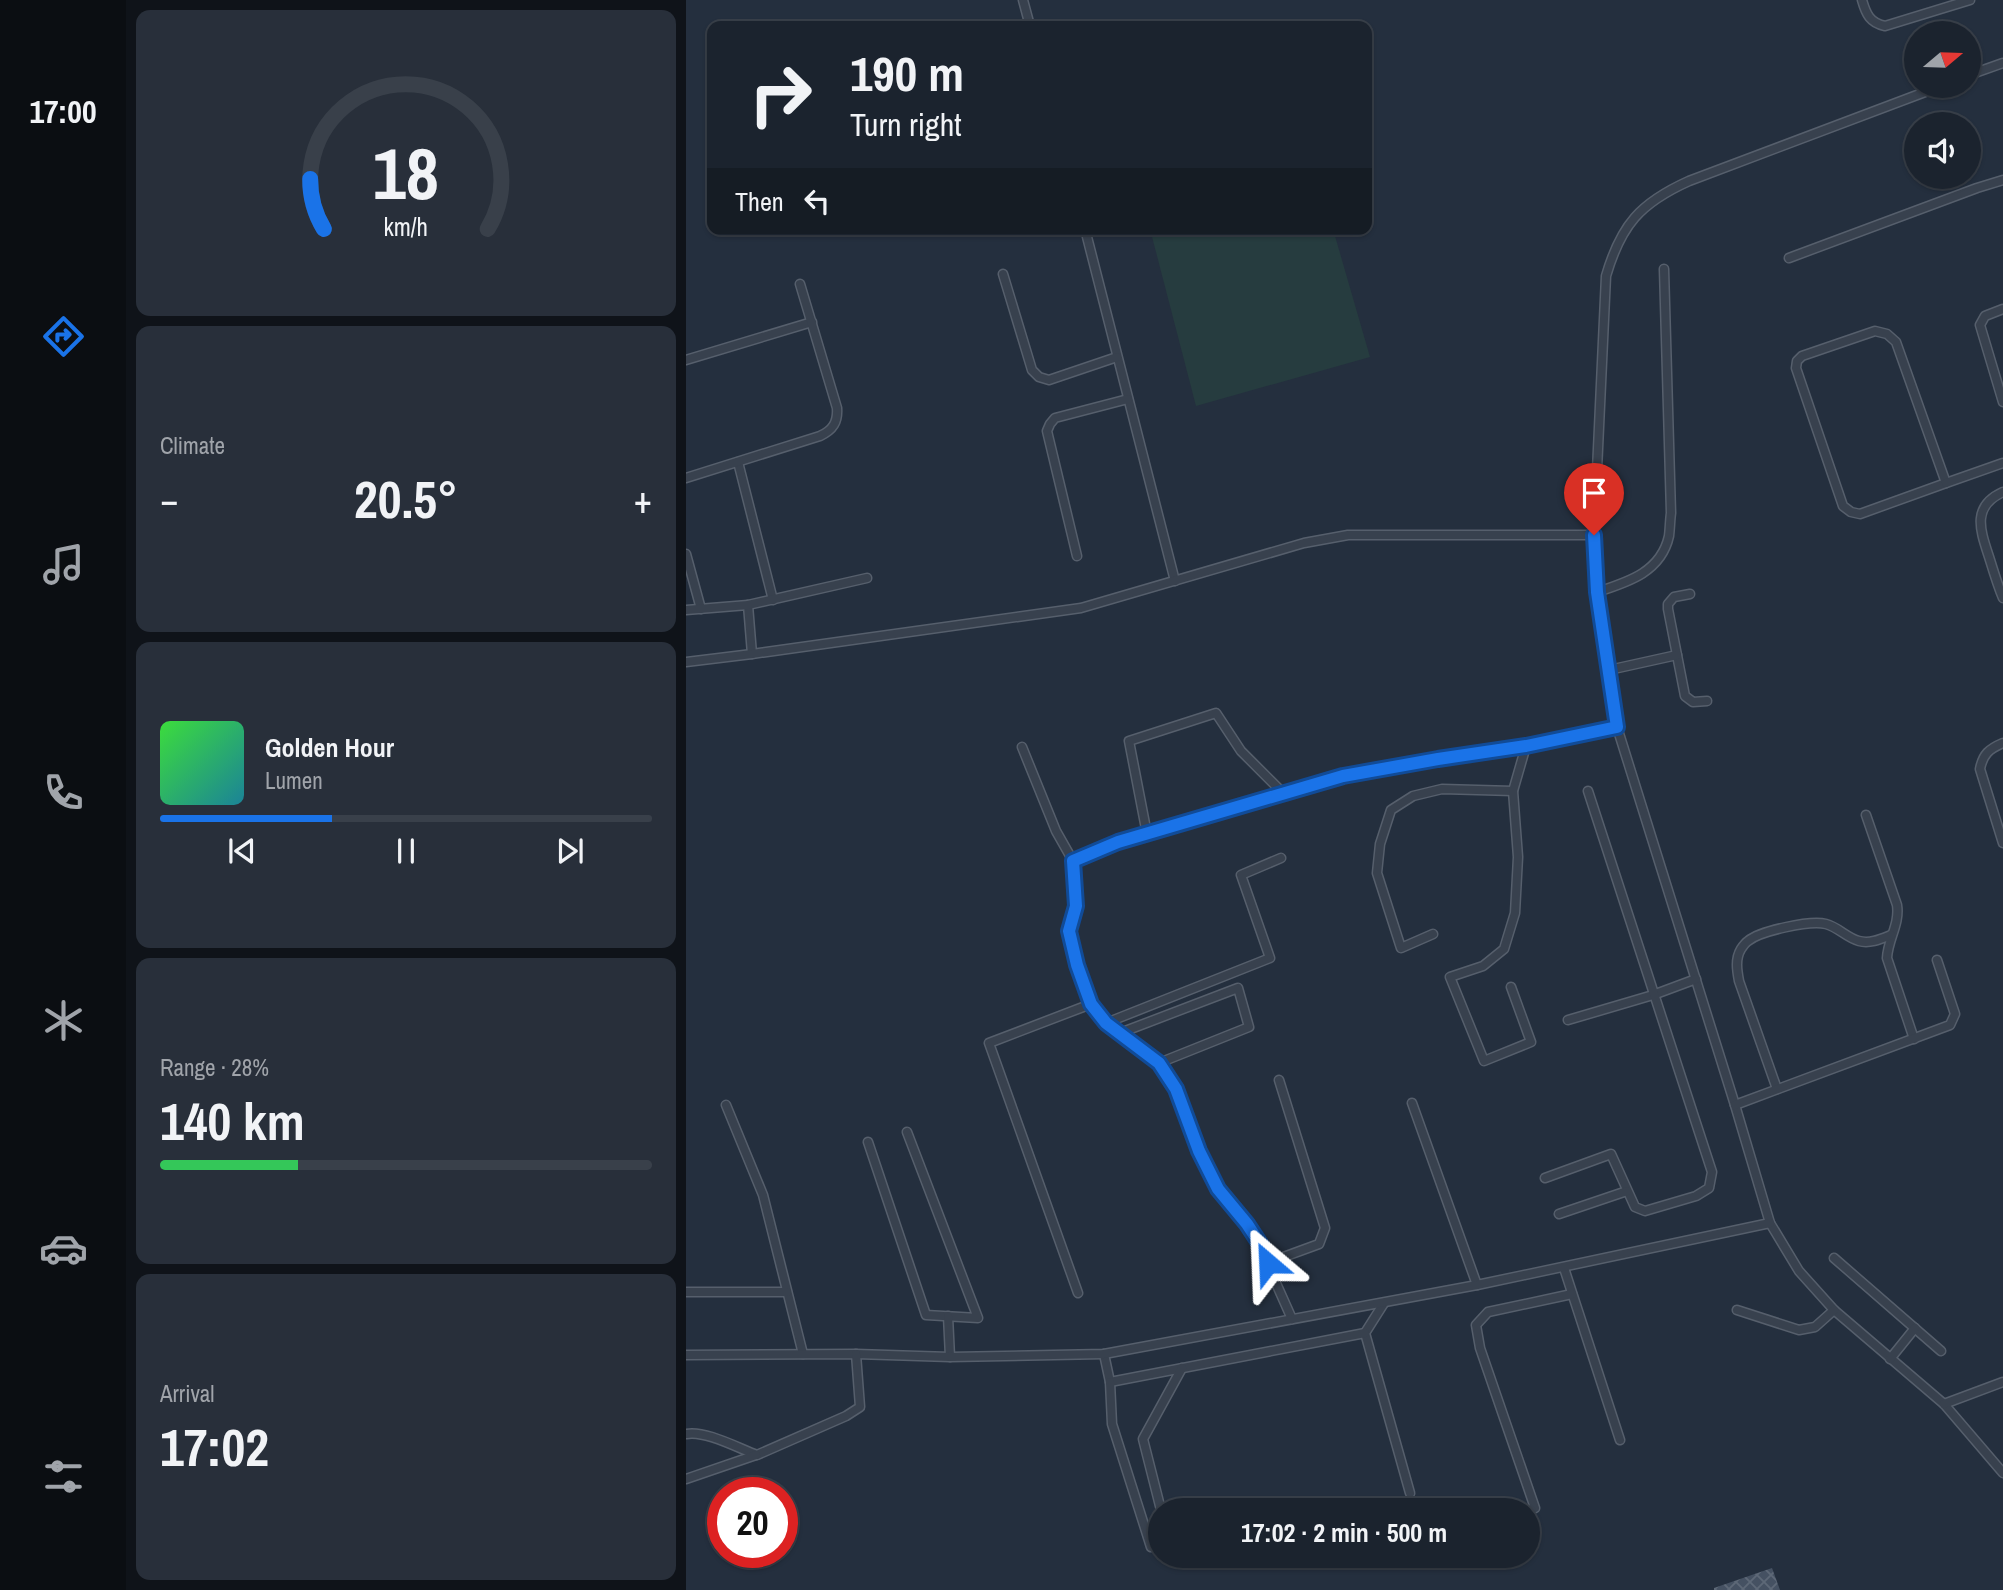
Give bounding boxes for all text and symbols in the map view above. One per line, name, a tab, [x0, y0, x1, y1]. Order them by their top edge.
north arrow	[1904, 21, 1981, 98]
map controls	[1904, 21, 1981, 189]
text: 190 m	[850, 40, 964, 106]
icon: right	[735, 49, 826, 140]
text: 17:00	[29, 90, 97, 133]
text: Turn right	[850, 103, 962, 146]
button: sound	[1904, 112, 1981, 189]
text: 18	[373, 124, 439, 222]
icon: left	[798, 182, 836, 220]
text: Then	[735, 184, 784, 219]
text: km/h	[384, 210, 428, 244]
icon: directions	[39, 312, 88, 361]
text: Climate	[160, 430, 225, 461]
pin	[1564, 463, 1624, 535]
text: 20.5°	[354, 464, 458, 534]
text: −	[160, 474, 178, 525]
text: +	[634, 474, 652, 525]
icon: arrive	[1575, 474, 1613, 512]
icon: music	[39, 540, 88, 589]
text: Golden Hour	[265, 730, 394, 765]
text: Lumen	[265, 765, 323, 796]
icon: phone	[39, 768, 88, 817]
icon: previous	[223, 832, 261, 870]
icon: pause	[387, 832, 425, 870]
icon: next	[551, 832, 589, 870]
icon: climate	[39, 996, 88, 1045]
text: Range · 28%	[160, 1052, 269, 1083]
text: 140 km	[160, 1086, 305, 1156]
icon: car	[39, 1224, 88, 1273]
position arrow	[1231, 1226, 1305, 1300]
text: Arrival	[160, 1378, 215, 1409]
text: 17:02	[160, 1412, 269, 1482]
icon: filters	[39, 1452, 88, 1501]
speed limit sign: 20	[707, 1477, 798, 1568]
text: 17:02 · 2 min · 500 m	[1241, 1515, 1447, 1550]

